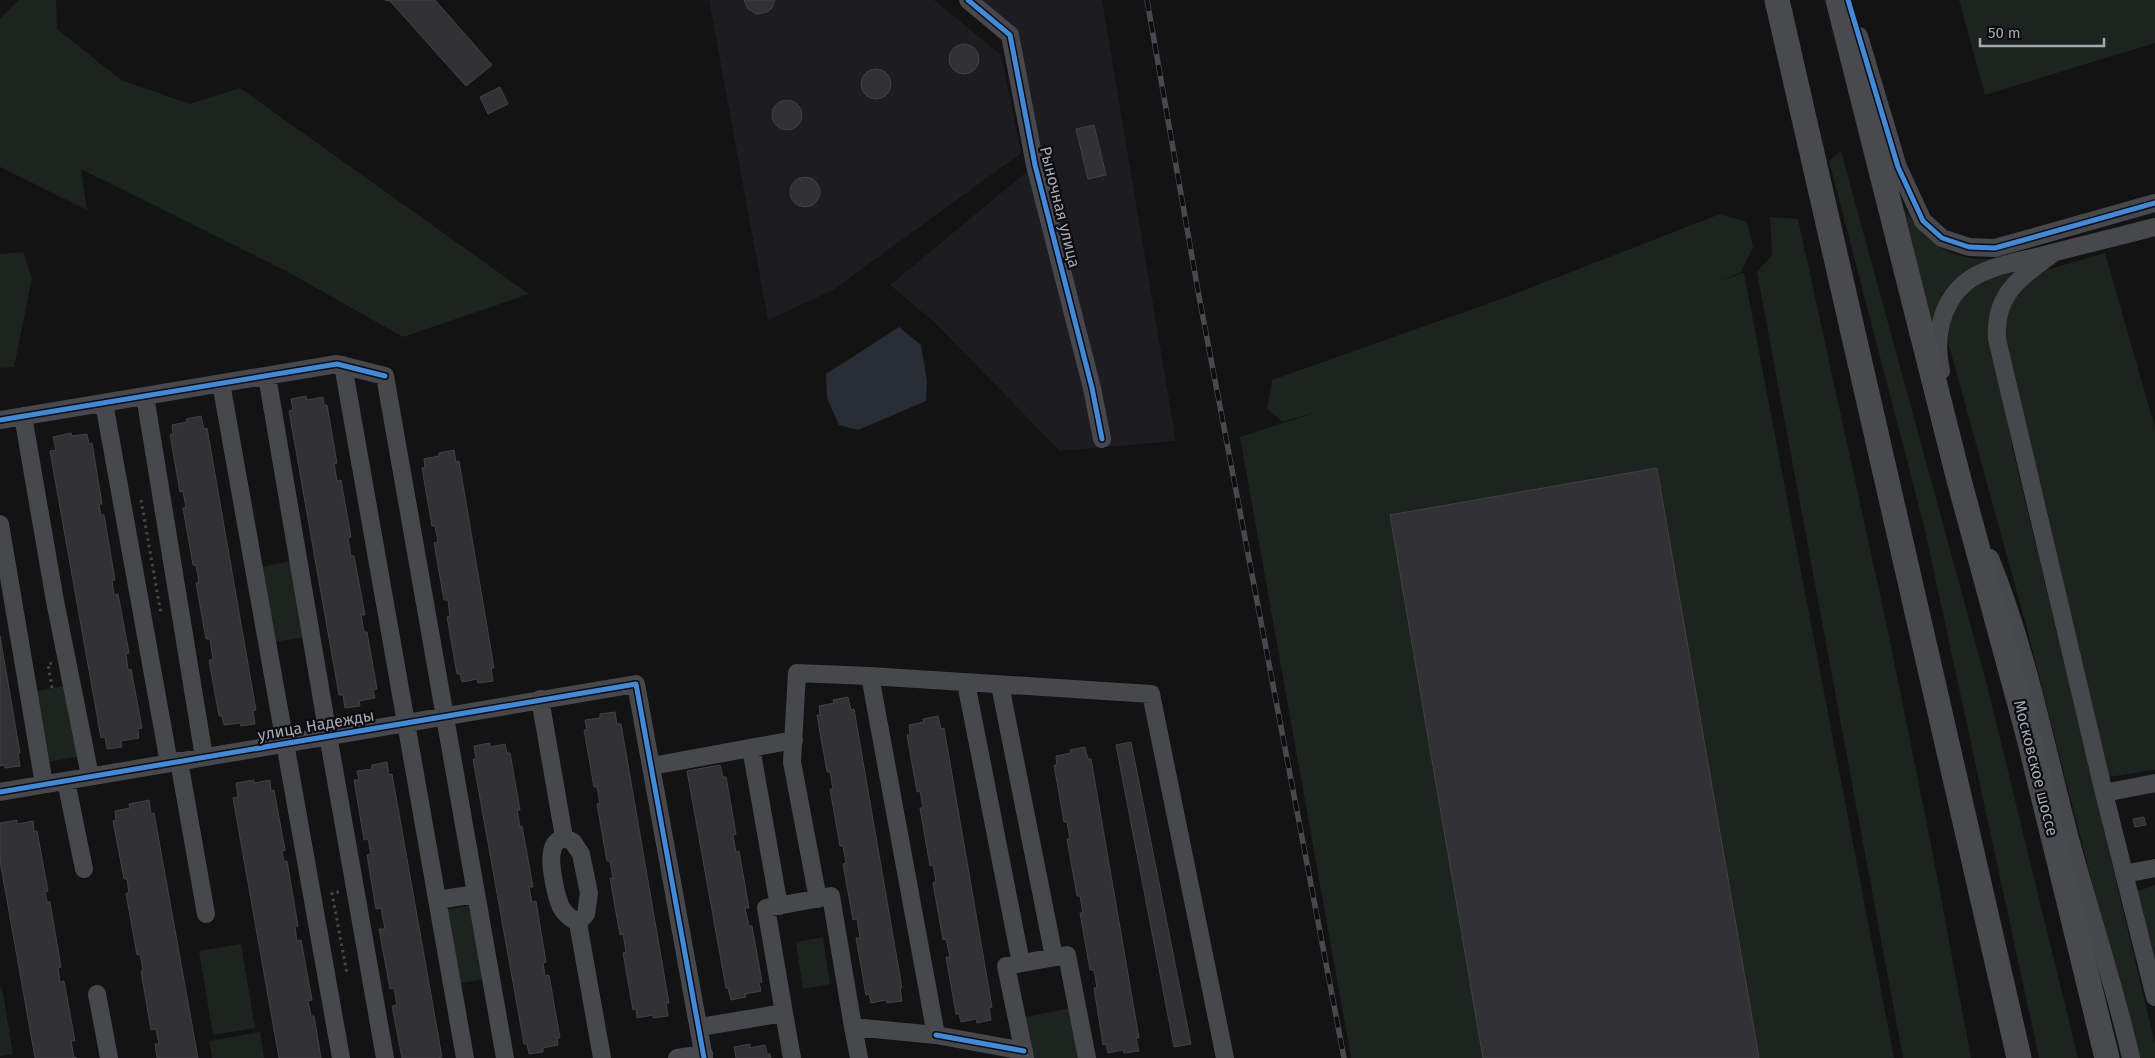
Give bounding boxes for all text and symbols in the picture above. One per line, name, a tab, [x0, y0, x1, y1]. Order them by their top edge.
scale bar	[1980, 15, 2104, 47]
text: 50 m	[1988, 24, 2021, 42]
street label: Рыночная улица	[1036, 144, 1084, 270]
street label: Московское шоссе	[2010, 698, 2062, 838]
street label: улица Надежды	[256, 705, 376, 745]

